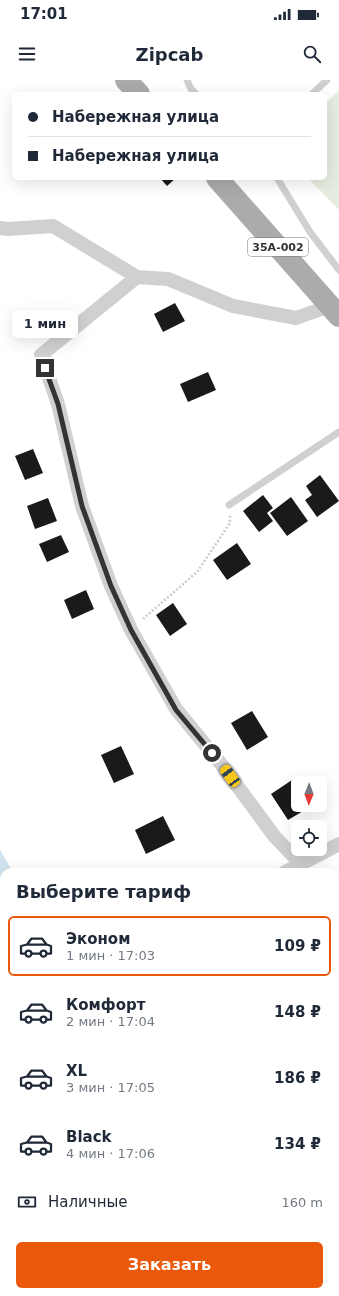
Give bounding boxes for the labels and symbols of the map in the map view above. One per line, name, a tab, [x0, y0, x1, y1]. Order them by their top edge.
road number: 35А-002	[248, 238, 308, 256]
callout: 1 мин	[12, 310, 78, 338]
route end	[36, 359, 54, 377]
route start	[203, 744, 221, 762]
car	[218, 763, 242, 789]
north arrow	[291, 776, 327, 812]

